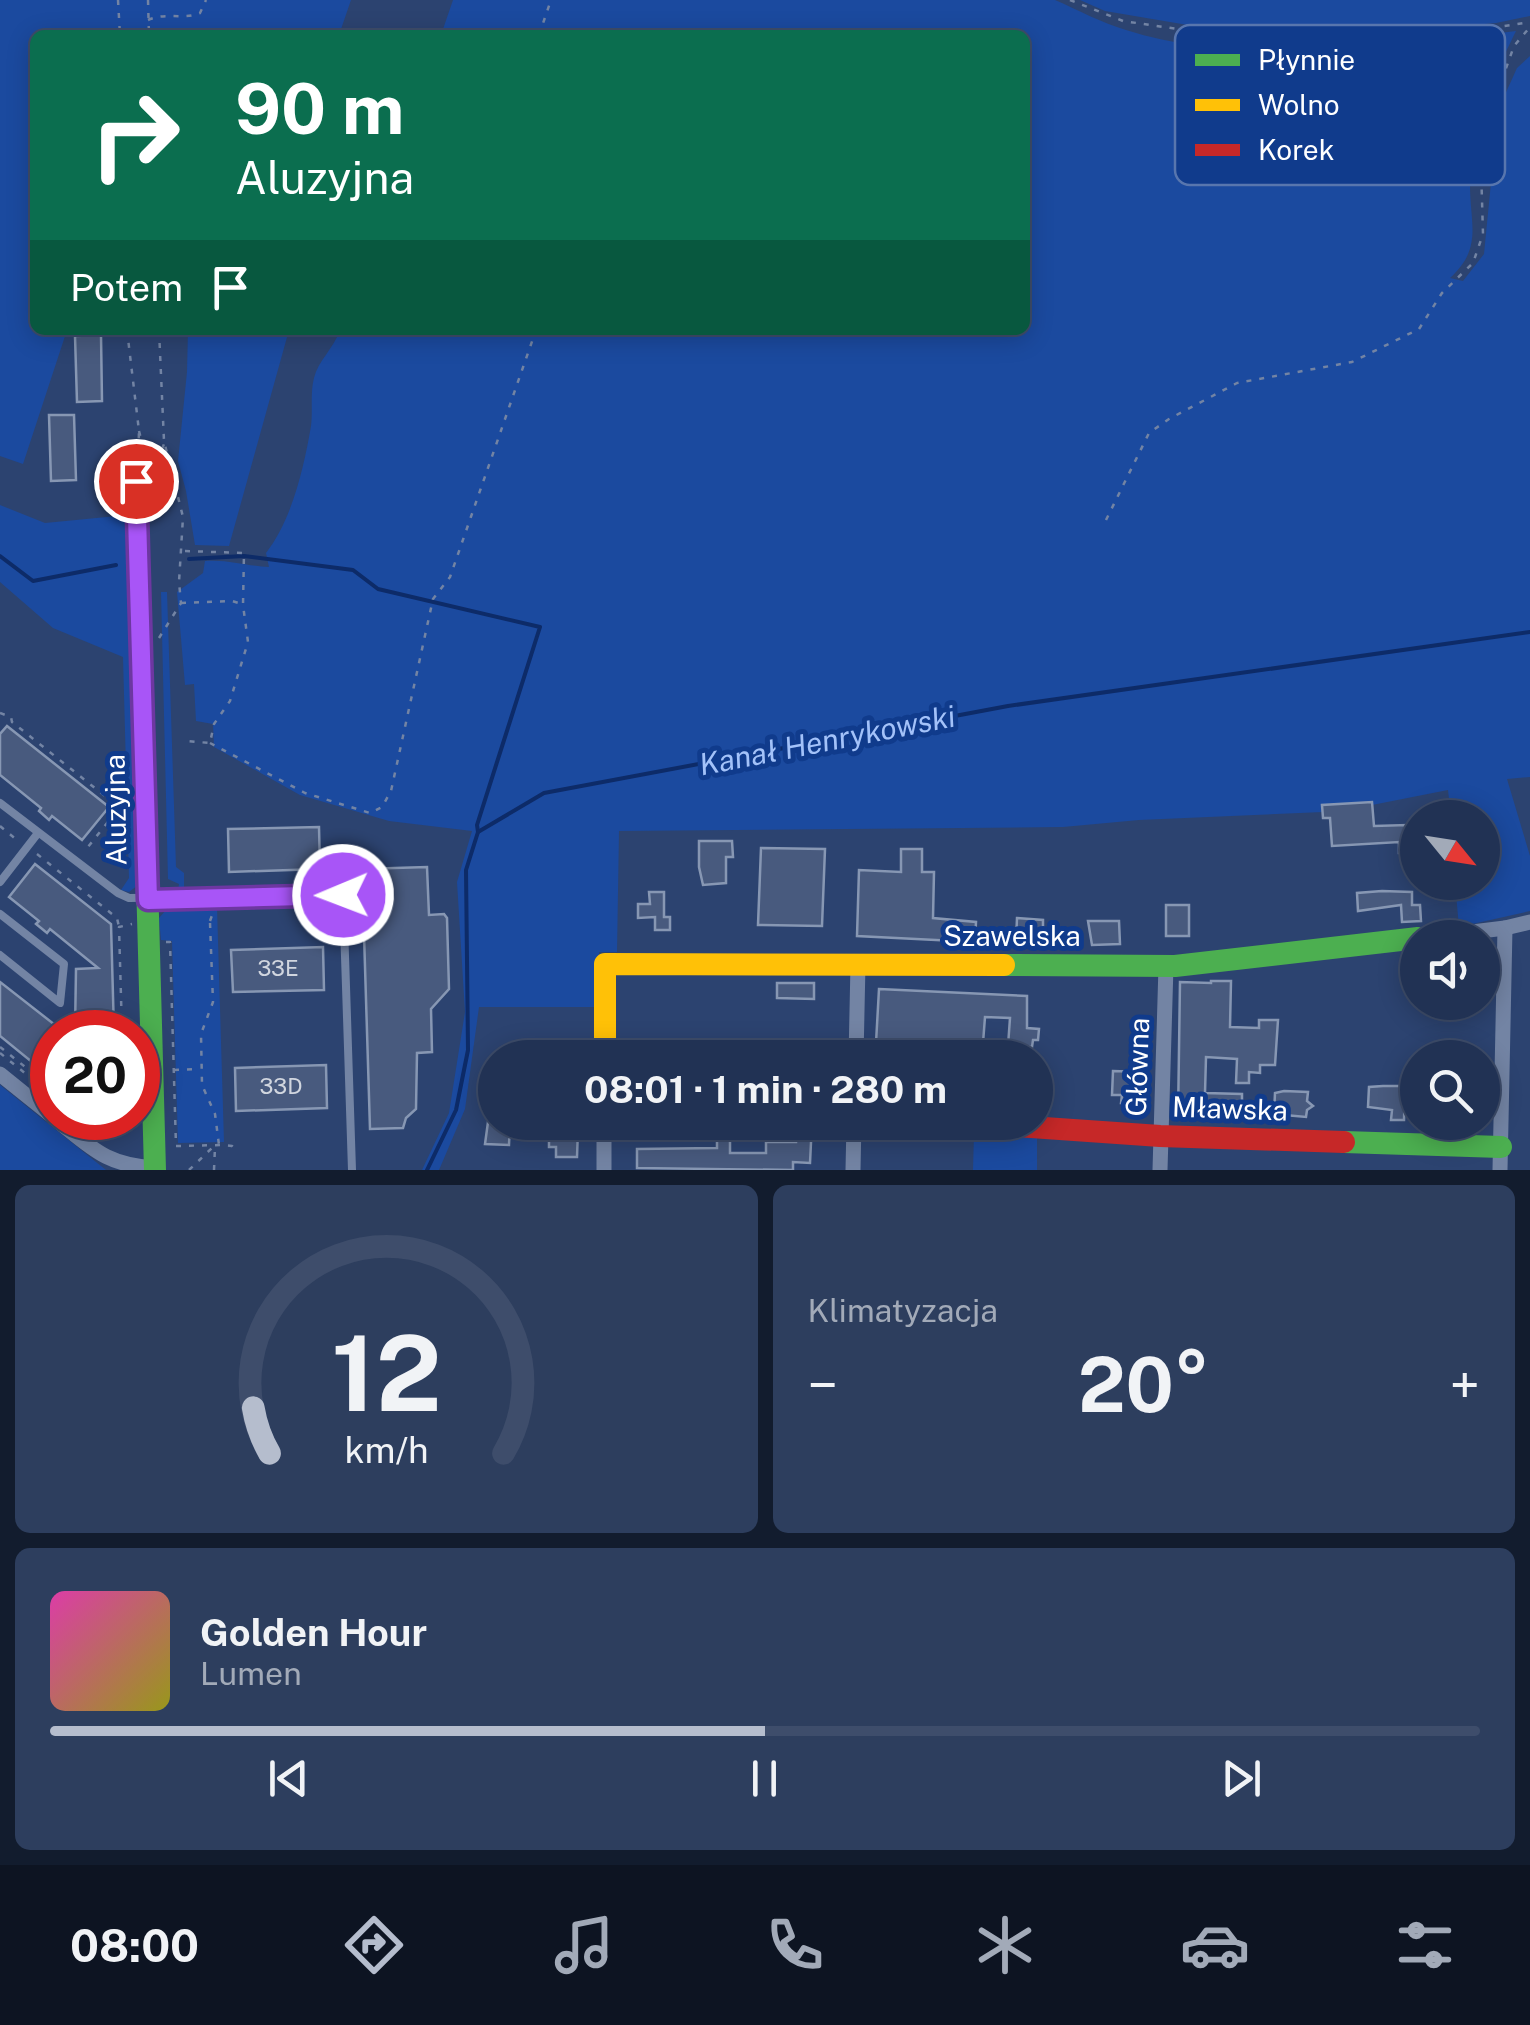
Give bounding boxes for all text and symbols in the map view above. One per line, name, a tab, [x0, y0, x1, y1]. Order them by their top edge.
legend	[1175, 25, 1505, 185]
text: Płynnie	[1258, 43, 1355, 76]
text: 90 m	[235, 67, 405, 150]
icon: right	[70, 70, 200, 200]
text: Wolno	[1258, 88, 1340, 121]
text: Korek	[1258, 133, 1334, 166]
text: Aluzyjna	[235, 151, 414, 204]
icon: arrive	[203, 260, 258, 315]
text: Potem	[70, 265, 183, 310]
pin	[94, 439, 179, 524]
icon: arrive	[109, 454, 164, 509]
water label: Kanał Henrykowski	[696, 697, 959, 782]
street label: Aluzyjna	[98, 754, 132, 866]
north arrow	[1400, 800, 1500, 900]
map controls	[1400, 800, 1500, 1140]
position arrow	[291, 843, 395, 947]
street label: Szawelska	[943, 919, 1081, 952]
button: sound	[1400, 920, 1500, 1020]
house number: 33E	[257, 955, 299, 981]
speed limit sign: 20	[30, 1010, 160, 1140]
street label: Główna	[1119, 1017, 1155, 1117]
button: search	[1400, 1040, 1500, 1140]
text: 08:01 · 1 min · 280 m	[584, 1067, 947, 1112]
house number: 33D	[260, 1073, 302, 1099]
street label: Mławska	[1172, 1089, 1288, 1127]
text: Klimatyzacja	[808, 1292, 998, 1329]
text: 12	[331, 1312, 442, 1434]
text: 20°	[1078, 1341, 1210, 1429]
text: −	[808, 1353, 838, 1417]
text: +	[1449, 1353, 1480, 1417]
text: km/h	[344, 1429, 428, 1471]
text: Golden Hour	[200, 1610, 427, 1655]
text: Lumen	[200, 1655, 302, 1692]
icon: previous	[261, 1751, 316, 1806]
icon: pause	[737, 1751, 792, 1806]
icon: next	[1214, 1751, 1269, 1806]
icon: directions	[339, 1910, 409, 1980]
icon: music	[549, 1910, 619, 1980]
icon: phone	[760, 1910, 830, 1980]
icon: climate	[970, 1910, 1040, 1980]
icon: car	[1180, 1910, 1250, 1980]
icon: filters	[1390, 1910, 1460, 1980]
text: 08:00	[70, 1919, 199, 1972]

